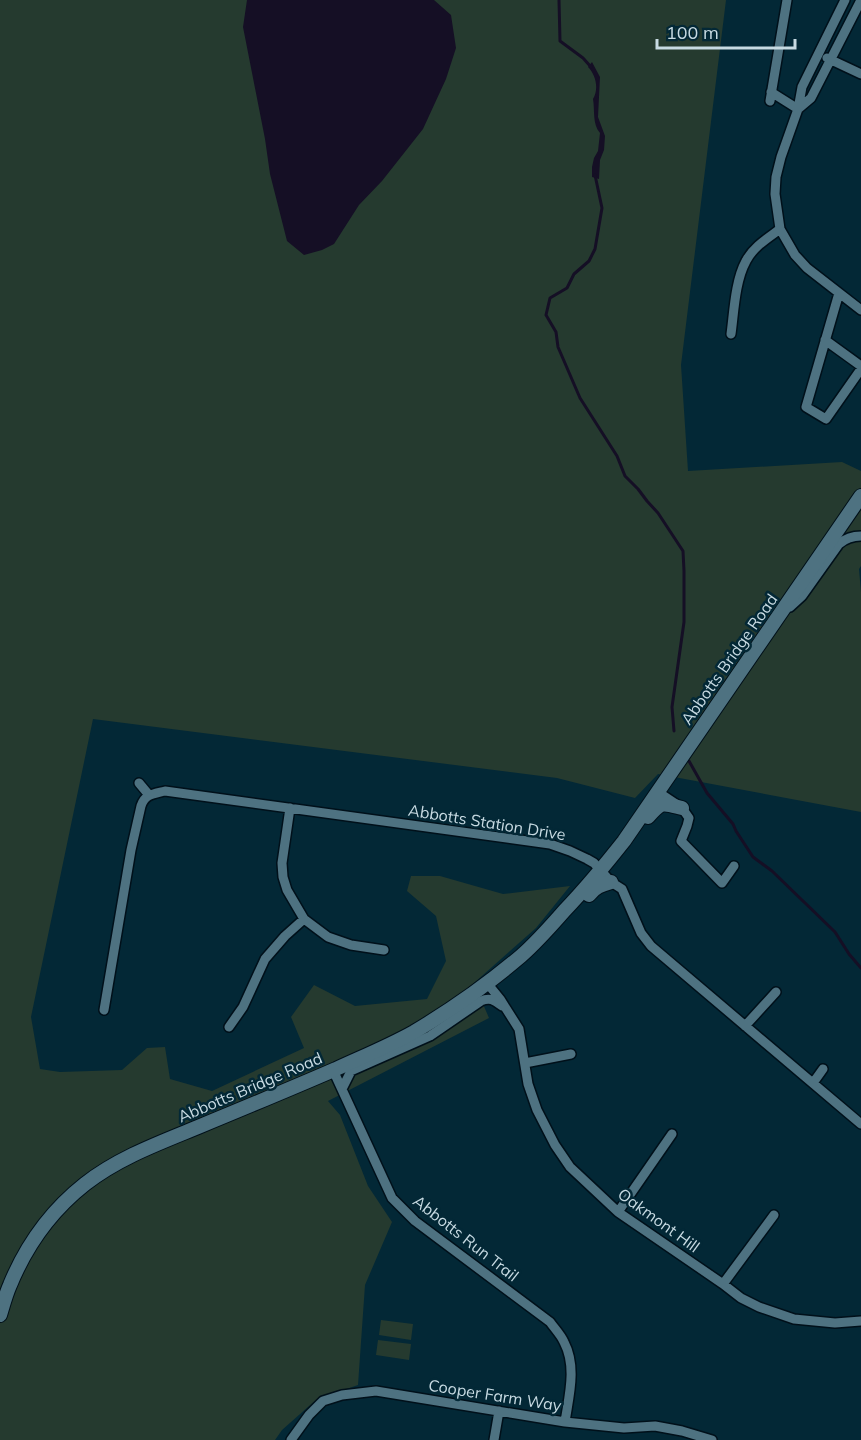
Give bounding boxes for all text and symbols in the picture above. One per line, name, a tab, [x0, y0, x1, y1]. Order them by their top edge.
scale bar	[657, 12, 795, 50]
text: 100 m	[666, 21, 719, 44]
street label: Abbotts Bridge Road	[676, 590, 782, 728]
street label: Abbotts Station Drive	[407, 800, 567, 844]
street label: Abbotts Bridge Road	[175, 1048, 325, 1126]
street label: Oakmont Hill	[614, 1184, 704, 1256]
street label: Abbotts Run Trail	[409, 1191, 523, 1285]
street label: Cooper Farm Way	[427, 1375, 563, 1415]

